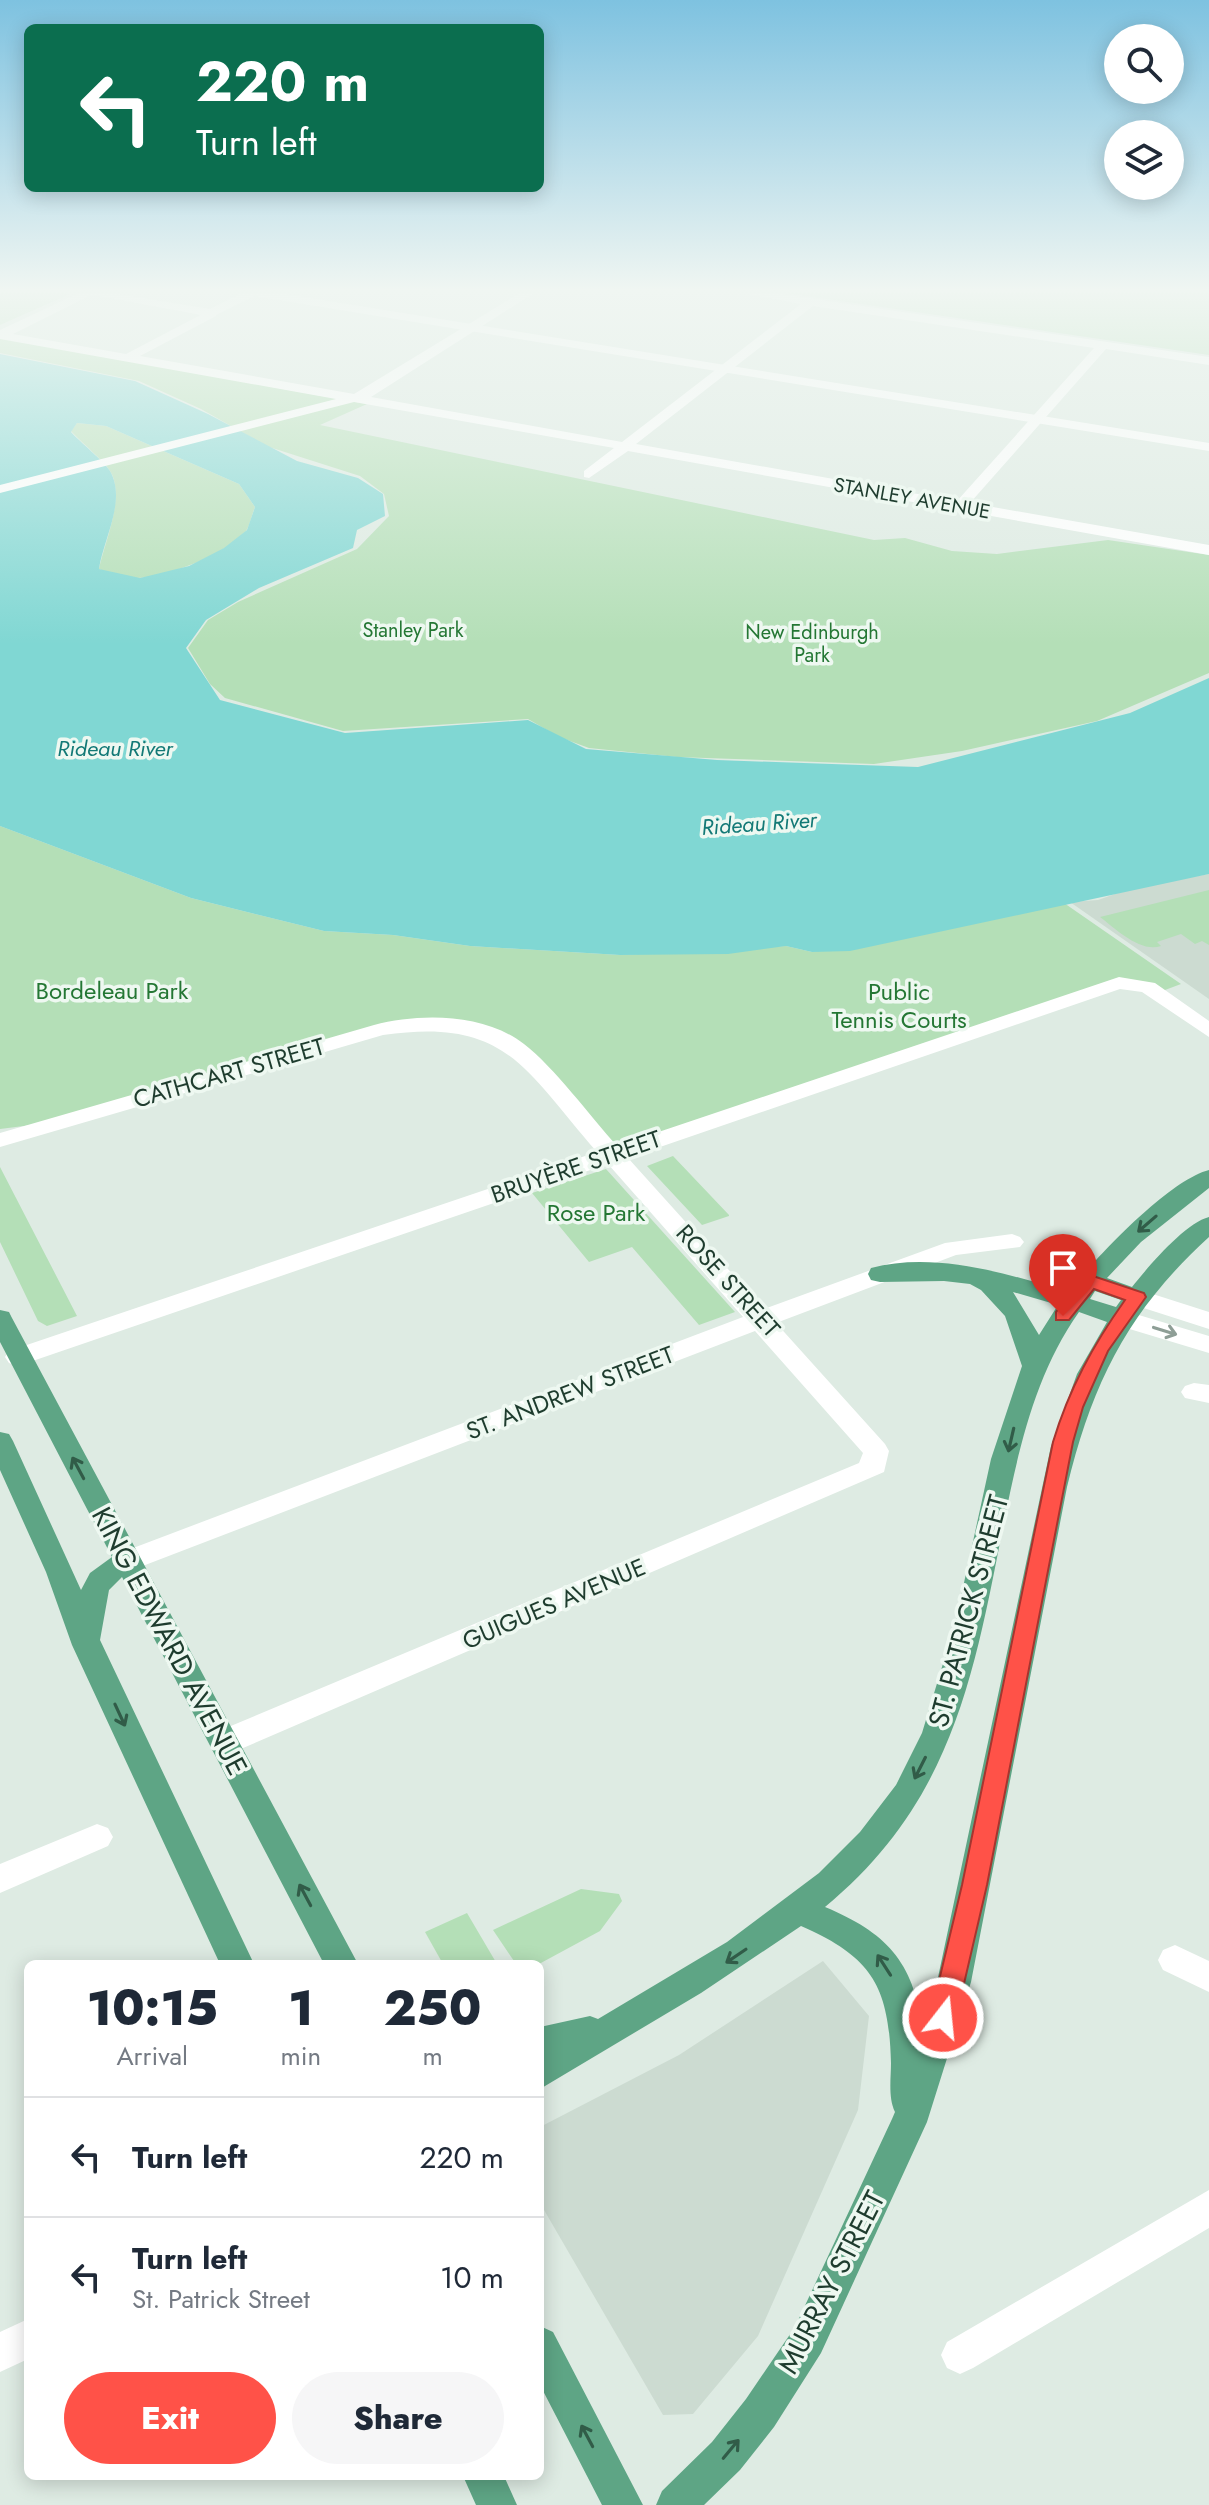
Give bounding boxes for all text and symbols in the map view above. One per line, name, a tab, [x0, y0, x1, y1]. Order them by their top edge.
map controls	[1104, 24, 1184, 200]
button: search	[1104, 24, 1184, 104]
text: 220 m	[196, 41, 369, 122]
icon: left	[64, 56, 168, 160]
text: Turn left	[196, 116, 317, 168]
button: layers	[1104, 120, 1184, 200]
street label: STANLEY AVENUE	[831, 470, 993, 527]
park label: Stanley Park	[363, 616, 464, 645]
park label: New Edinburgh Park	[745, 618, 879, 670]
water label: Rideau River	[57, 732, 174, 764]
water label: Rideau River	[700, 803, 819, 843]
park label: Bordeleau Park	[36, 973, 189, 1008]
park label: Public Tennis Courts	[831, 974, 967, 1037]
street label: CATHCART STREET	[129, 1028, 329, 1117]
street label: BRUYÈRE STREET	[486, 1121, 666, 1212]
park label: Rose Park	[547, 1195, 646, 1230]
one-way arrow	[1137, 1215, 1158, 1233]
street label: ROSE STREET	[668, 1216, 789, 1345]
pin	[1029, 1234, 1097, 1316]
icon: arrive	[1041, 1246, 1085, 1290]
one-way arrow	[1153, 1325, 1178, 1340]
street label: ST. ANDREW STREET	[461, 1337, 679, 1448]
one-way arrow	[1003, 1427, 1018, 1453]
one-way arrow	[69, 1457, 85, 1481]
street label: ST. PATRICK STREET	[918, 1490, 1019, 1732]
street label: KING EDWARD AVENUE	[81, 1500, 258, 1783]
street label: GUIGUES AVENUE	[457, 1549, 651, 1658]
one-way arrow	[113, 1703, 128, 1727]
one-way arrow	[912, 1756, 928, 1780]
one-way arrow	[297, 1883, 312, 1907]
one-way arrow	[725, 1948, 748, 1964]
one-way arrow	[876, 1954, 892, 1977]
text: 10:15	[87, 1974, 218, 2043]
text: 1	[288, 1974, 313, 2043]
text: 250	[384, 1974, 481, 2043]
position arrow	[901, 1976, 985, 2060]
text: Arrival	[116, 2037, 188, 2075]
text: min	[280, 2037, 321, 2075]
text: m	[422, 2037, 443, 2075]
icon: left	[64, 2135, 108, 2179]
text: Turn left	[132, 2136, 247, 2179]
text: 220 m	[419, 2136, 504, 2179]
street label: MURRAY STREET	[768, 2184, 895, 2381]
text: Turn left	[132, 2237, 247, 2280]
icon: left	[64, 2255, 108, 2299]
text: 10 m	[440, 2256, 504, 2299]
text: St. Patrick Street	[132, 2280, 310, 2318]
button: Exit	[64, 2372, 276, 2464]
button: Share	[292, 2372, 504, 2464]
one-way arrow	[579, 2424, 595, 2448]
one-way arrow	[722, 2440, 740, 2460]

